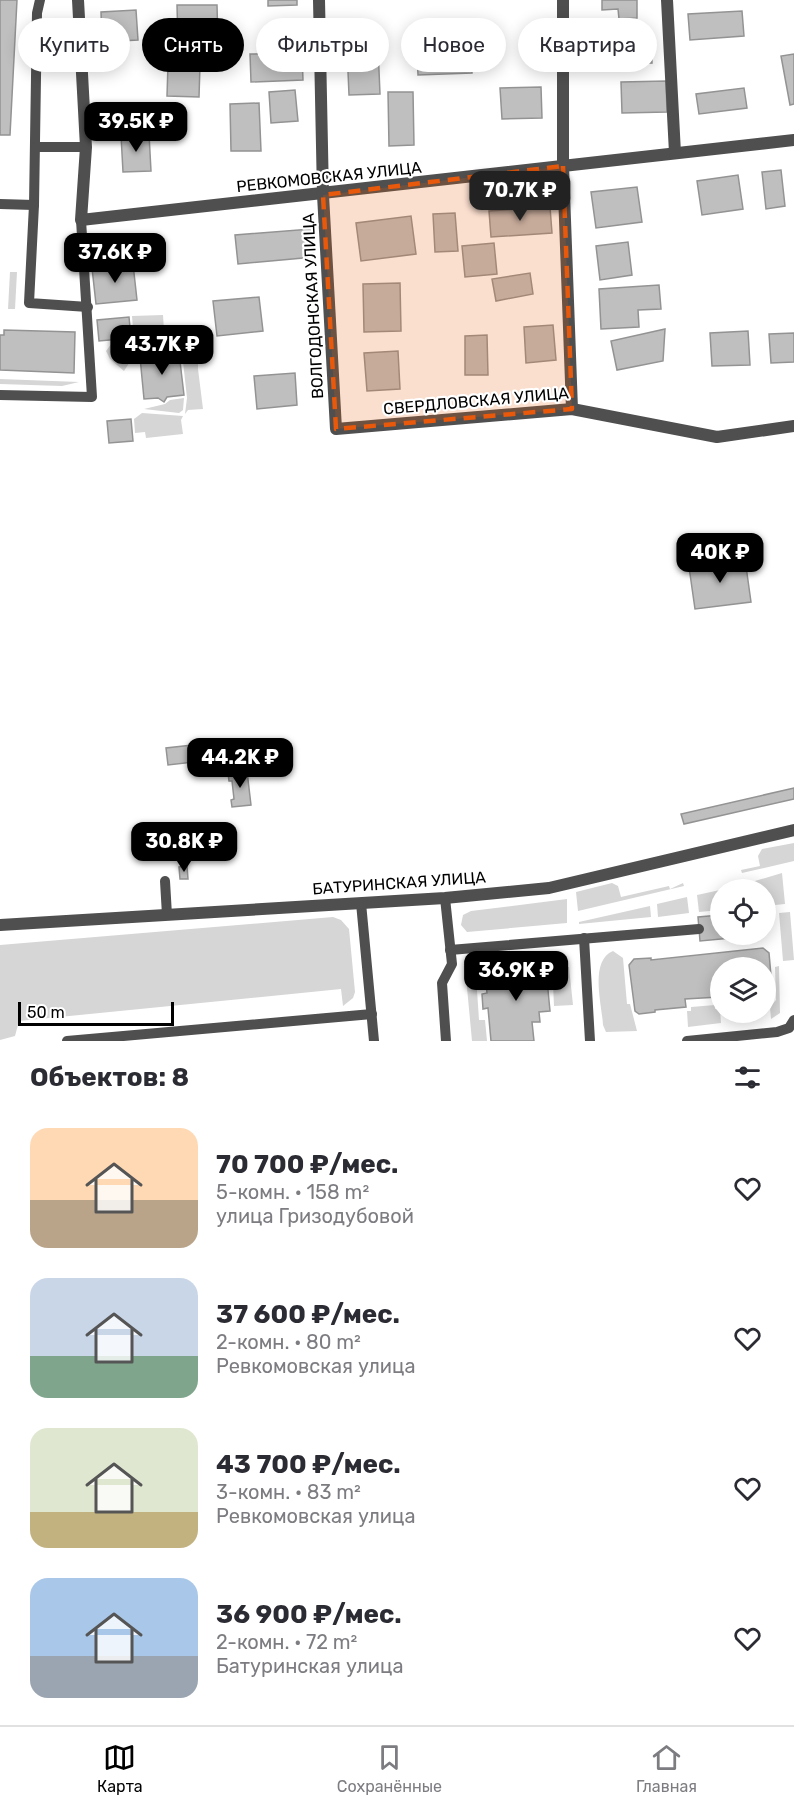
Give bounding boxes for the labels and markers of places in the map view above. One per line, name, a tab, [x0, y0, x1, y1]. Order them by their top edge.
pin: 39.5K ₽	[81, 102, 191, 153]
pin: 70.7K ₽	[465, 171, 575, 222]
pin: 37.6K ₽	[60, 233, 170, 284]
pin: 43.7K ₽	[107, 325, 217, 376]
pin: 40K ₽	[678, 533, 762, 584]
pin: 44.2K ₽	[185, 738, 295, 789]
pin: 30.8K ₽	[129, 822, 239, 873]
pin: 36.9K ₽	[461, 951, 571, 1002]

